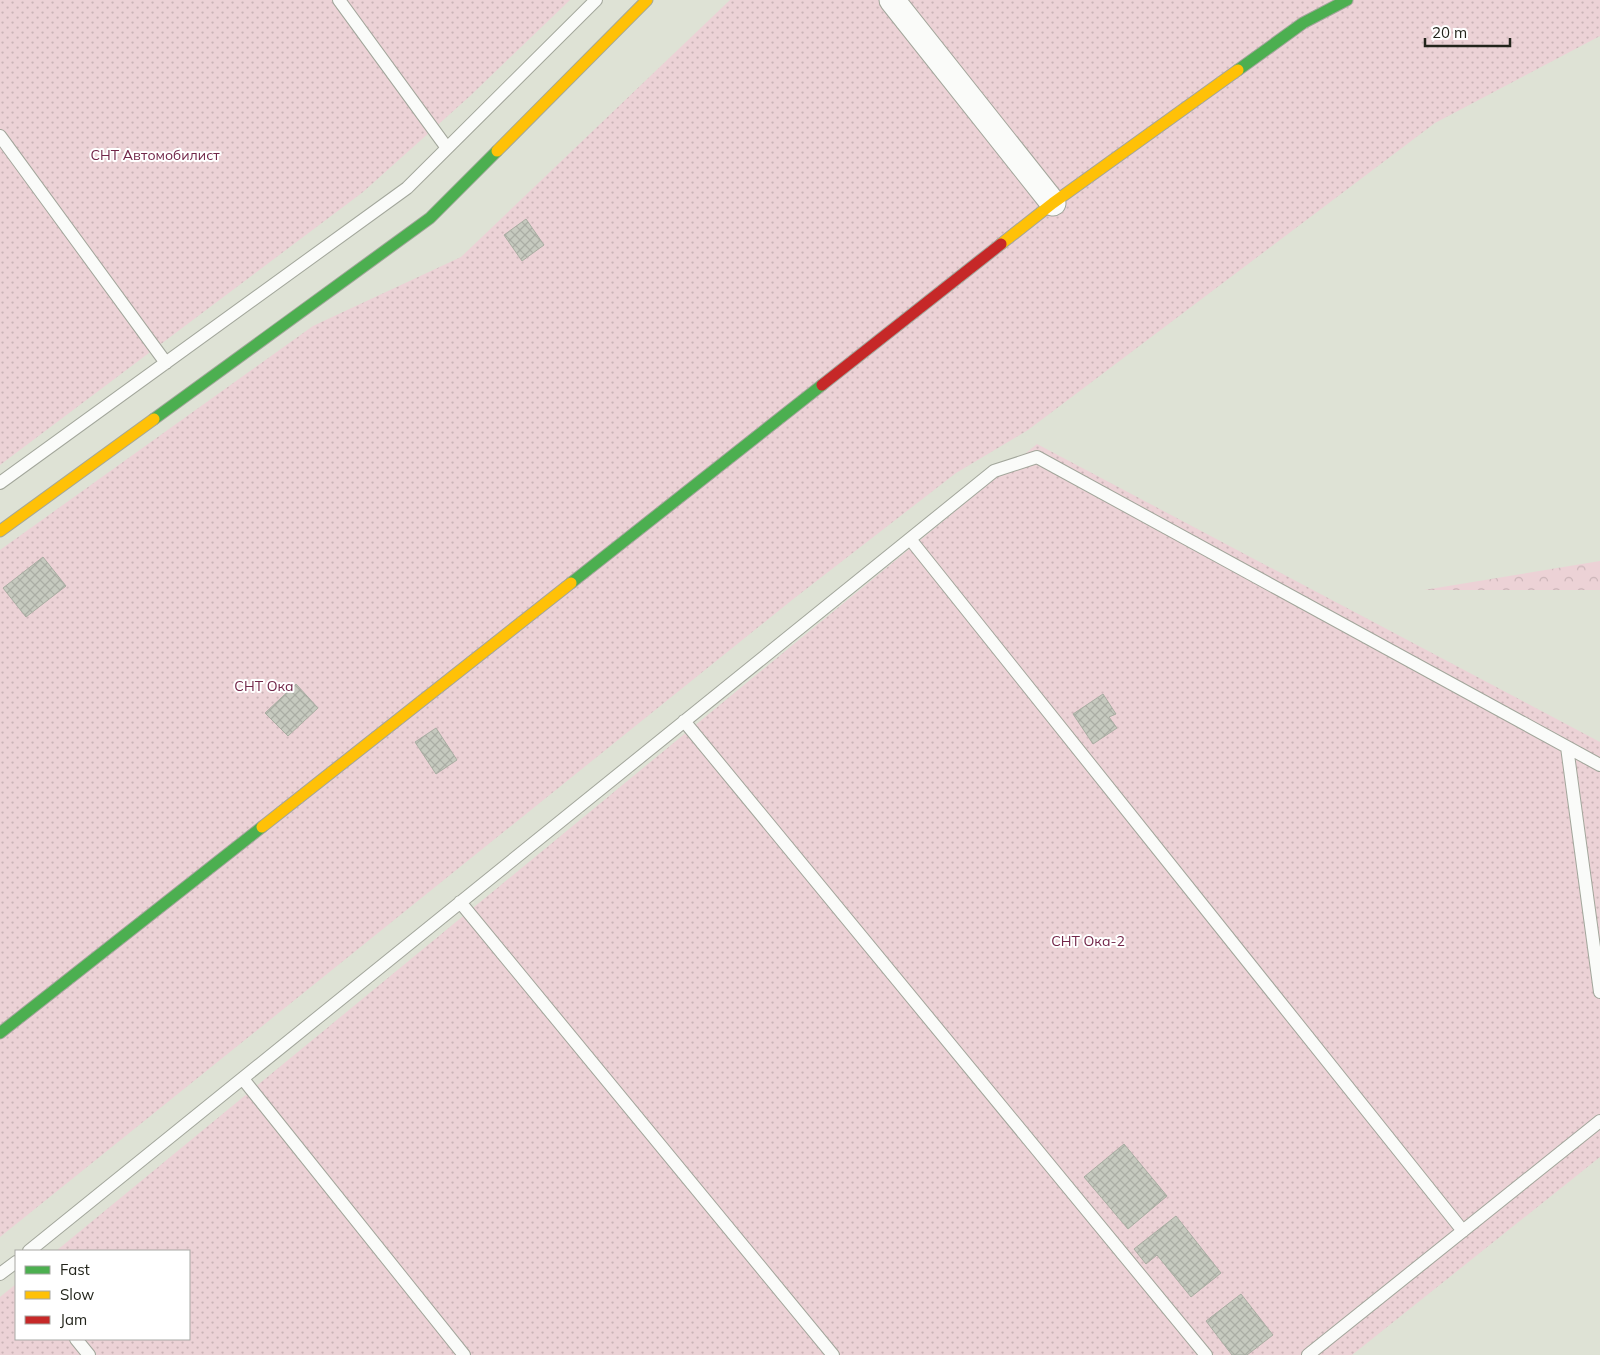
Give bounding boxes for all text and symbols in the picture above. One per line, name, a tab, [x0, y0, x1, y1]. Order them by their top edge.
scale bar	[1425, 15, 1510, 47]
text: 20 m	[1432, 23, 1467, 42]
park label: СНТ Автомобилист	[90, 146, 220, 164]
park label: СНТ Ока	[234, 677, 294, 695]
park label: СНТ Ока-2	[1051, 932, 1125, 950]
legend	[15, 1250, 190, 1340]
text: Fast	[60, 1260, 90, 1279]
text: Slow	[60, 1285, 94, 1304]
text: Jam	[60, 1310, 87, 1329]

